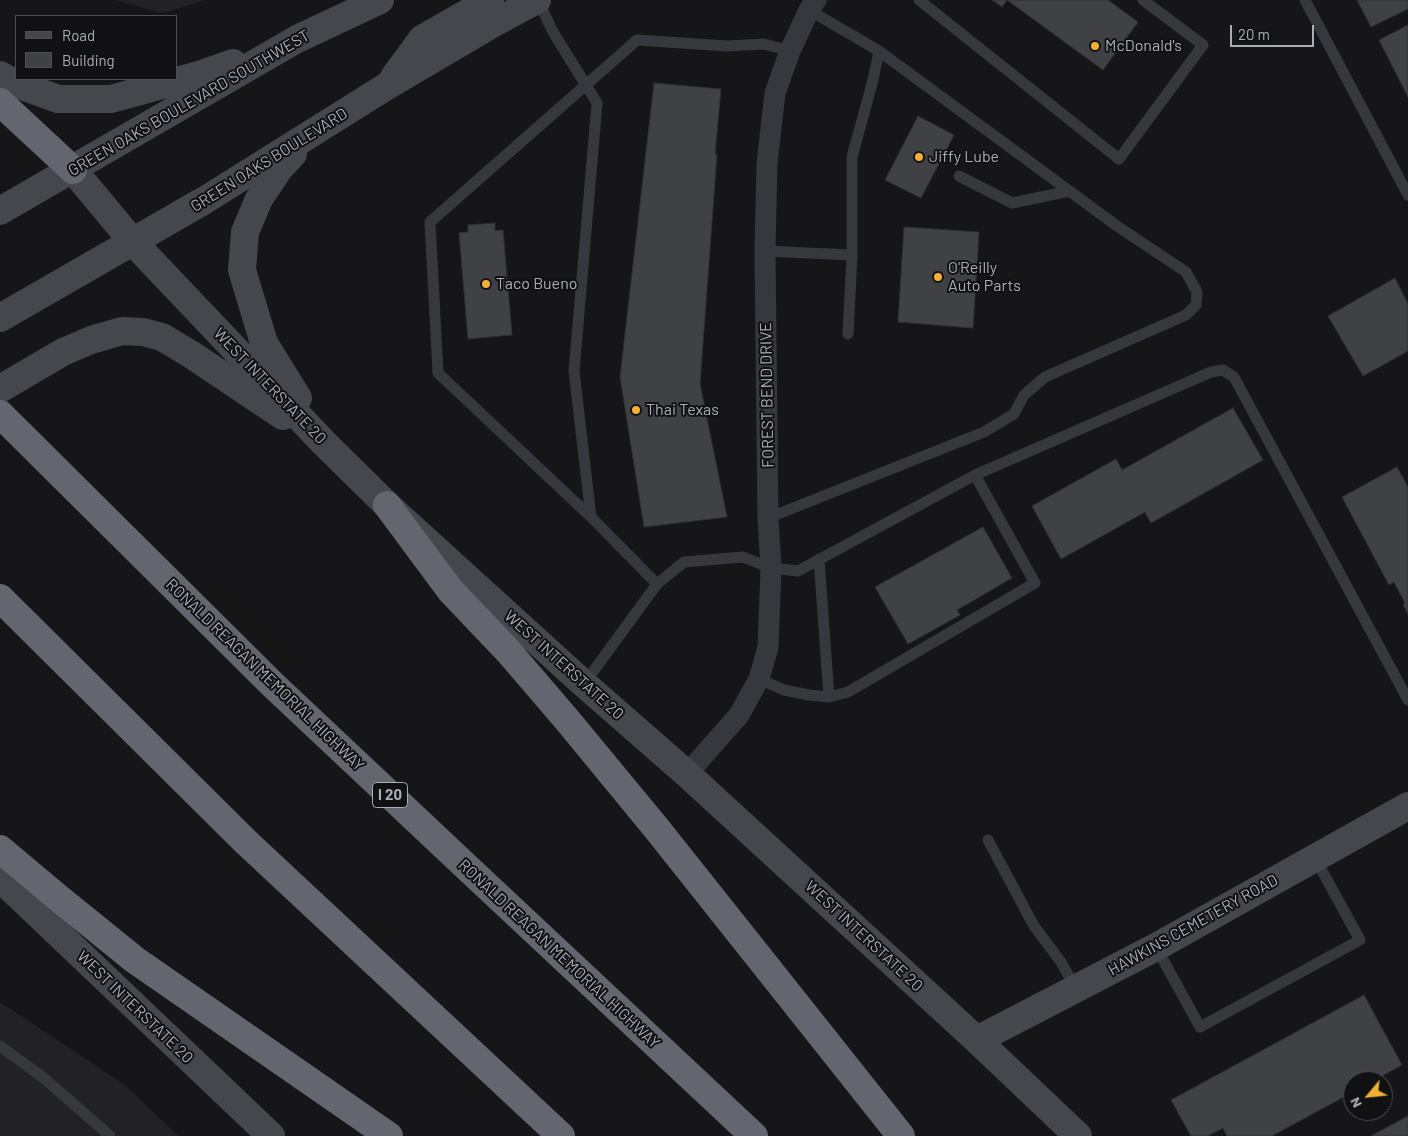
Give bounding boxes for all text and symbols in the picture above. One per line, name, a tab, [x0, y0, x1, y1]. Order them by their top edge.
legend	[15, 15, 178, 80]
scale bar	[1233, 15, 1317, 47]
text: 20 m	[1238, 25, 1270, 43]
text: Road	[62, 26, 95, 44]
street label: GREEN OAKS BOULEVARD SOUTHWEST	[65, 26, 313, 180]
place label: McDonald's	[1105, 36, 1182, 56]
marker: McDonald's	[1089, 40, 1101, 52]
text: Building	[62, 51, 115, 69]
street label: GREEN OAKS BOULEVARD	[187, 104, 351, 216]
place label: Jiffy Lube	[929, 147, 999, 167]
marker: Jiffy Lube	[913, 151, 925, 163]
place label: O'Reilly Auto Parts	[948, 258, 1021, 296]
marker: O'Reilly Auto Parts	[932, 271, 944, 283]
place label: Taco Bueno	[496, 274, 577, 294]
marker: Taco Bueno	[480, 278, 492, 290]
street label: FOREST BEND DRIVE	[756, 322, 778, 468]
street label: WEST INTERSTATE 20	[210, 324, 330, 448]
place label: Thai Texas	[646, 400, 719, 420]
marker: Thai Texas	[630, 404, 642, 416]
street label: RONALD REAGAN MEMORIAL HIGHWAY	[162, 575, 368, 775]
street label: WEST INTERSTATE 20	[500, 606, 628, 724]
road number: I 20	[372, 782, 408, 808]
street label: RONALD REAGAN MEMORIAL HIGHWAY	[454, 855, 664, 1053]
street label: HAWKINS CEMETERY ROAD	[1105, 870, 1281, 980]
street label: WEST INTERSTATE 20	[801, 877, 927, 995]
street label: WEST INTERSTATE 20	[73, 947, 197, 1067]
north arrow	[1343, 1071, 1393, 1121]
text: N	[1346, 1095, 1365, 1111]

